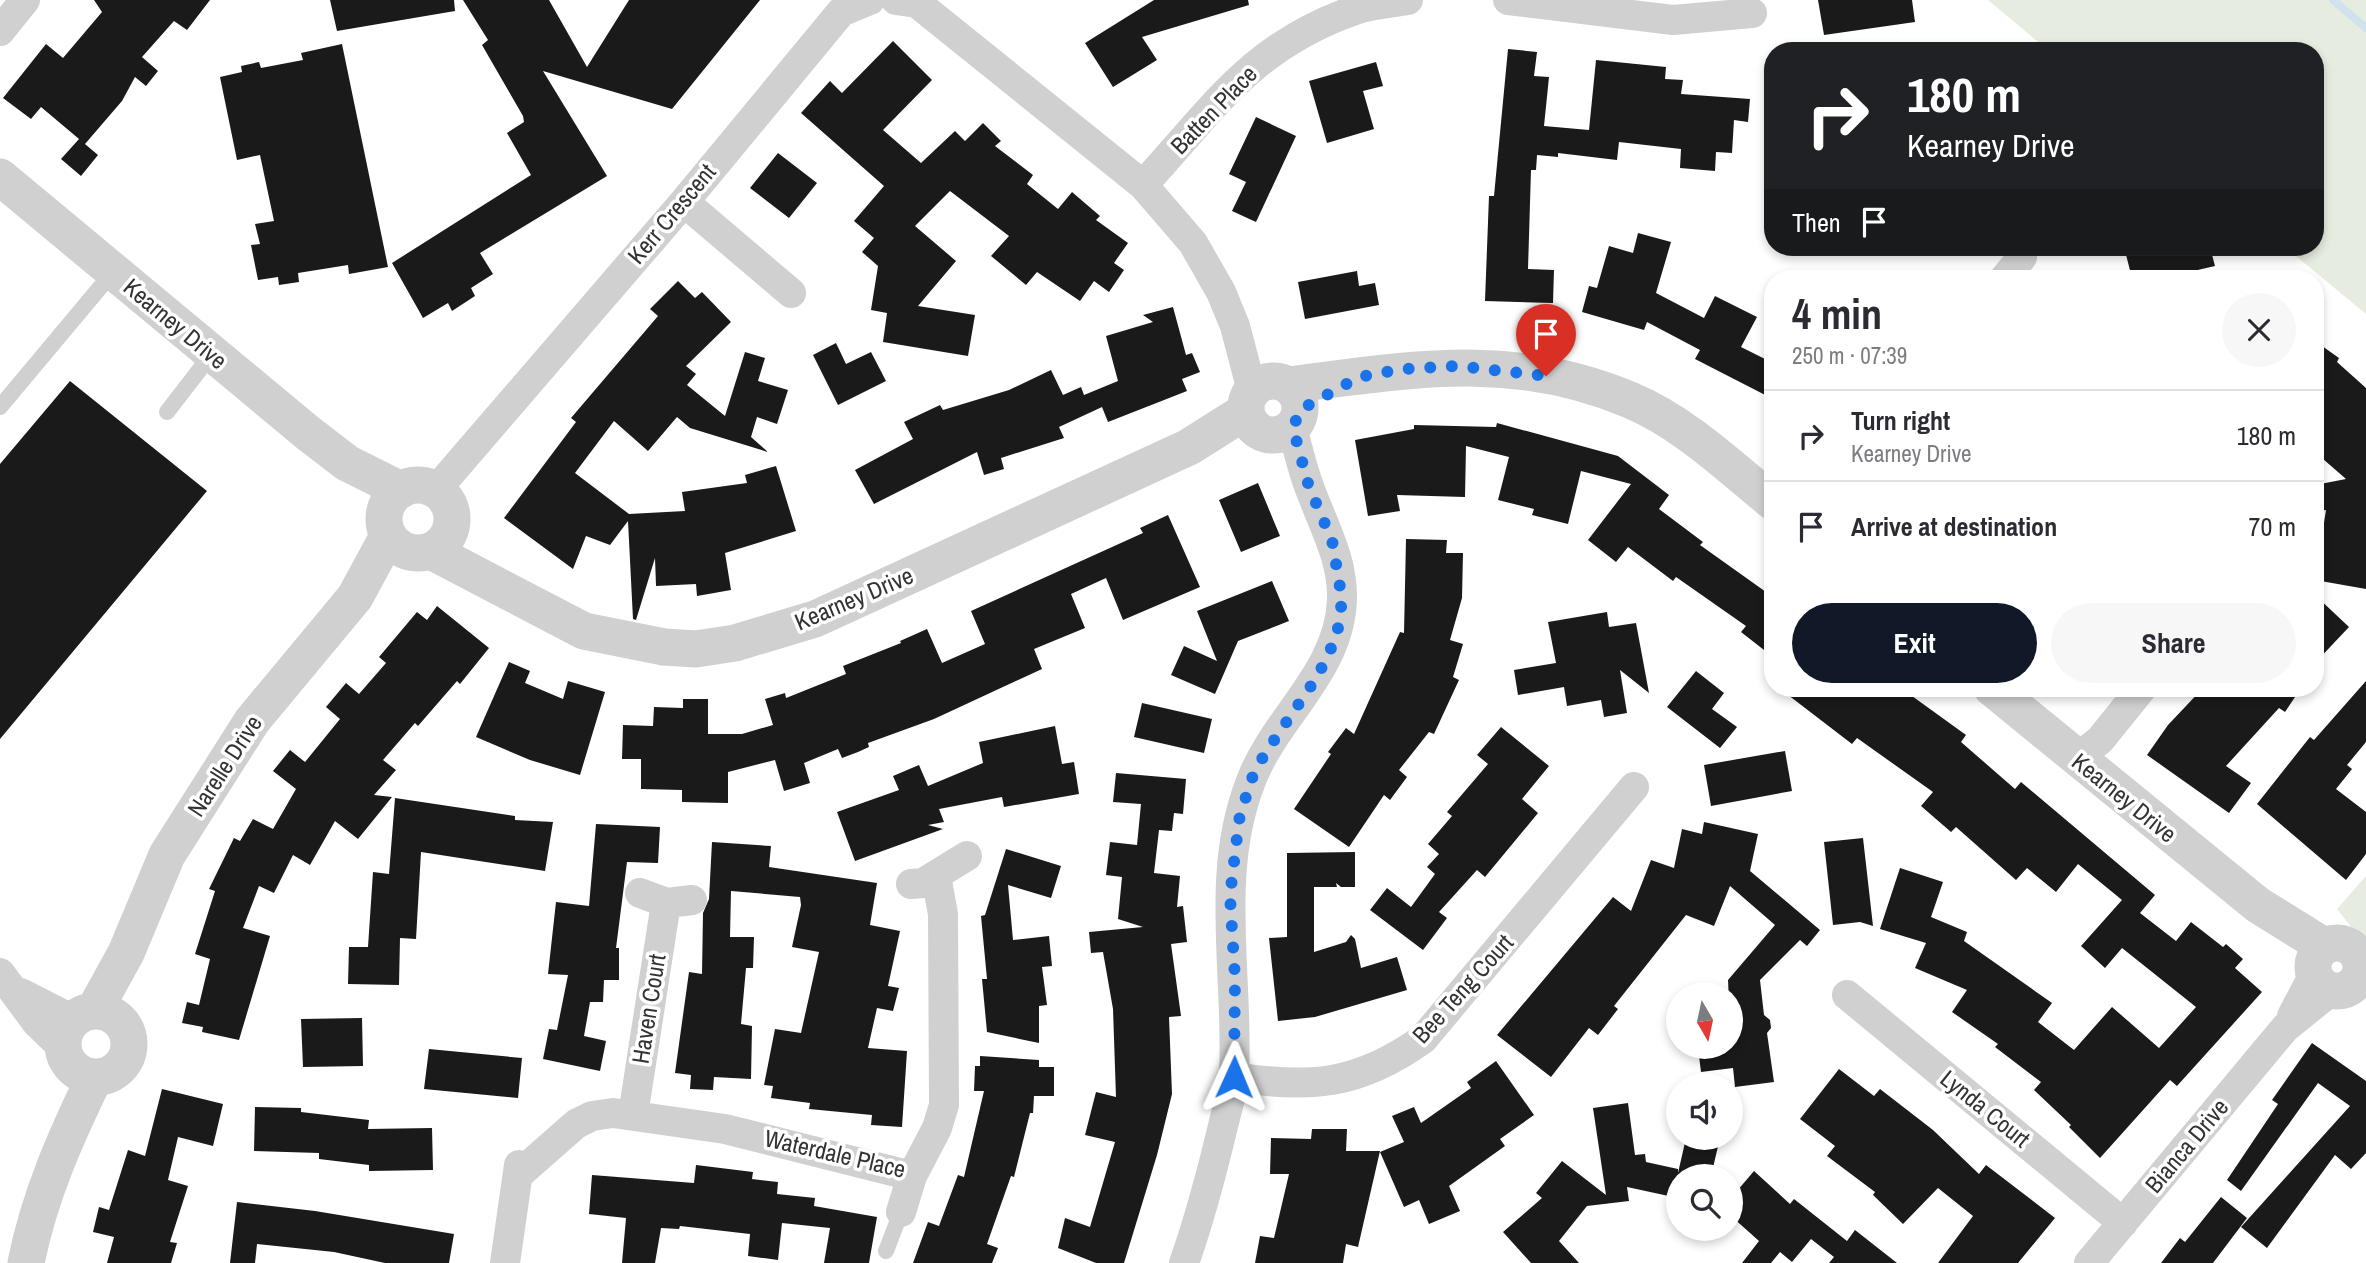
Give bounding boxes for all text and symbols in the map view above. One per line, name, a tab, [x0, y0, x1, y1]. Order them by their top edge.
street label: Batten Place	[1163, 58, 1264, 161]
text: 180 m	[1907, 61, 2021, 127]
icon: right	[1792, 70, 1883, 161]
text: Kearney Drive	[1907, 124, 2075, 167]
street label: Kerr Crescent	[620, 156, 723, 270]
icon: arrive	[1855, 203, 1893, 241]
text: Then	[1792, 205, 1841, 240]
street label: Kearney Drive	[117, 271, 234, 376]
text: 4 min	[1792, 286, 1882, 342]
button: close	[2222, 293, 2296, 367]
pin	[1516, 304, 1576, 376]
icon: arrive	[1527, 315, 1565, 353]
text: 250 m · 07:39	[1792, 340, 1907, 371]
text: Turn right	[1851, 403, 1950, 438]
icon: right	[1792, 417, 1830, 455]
text: 180 m	[2237, 418, 2296, 453]
text: Kearney Drive	[1851, 438, 1972, 469]
icon: arrive	[1792, 508, 1830, 546]
text: Arrive at destination	[1851, 509, 2057, 544]
text: 70 m	[2249, 509, 2296, 544]
street label: Kearney Drive	[789, 559, 918, 637]
button: Exit	[1792, 603, 2037, 683]
button: Share	[2051, 603, 2296, 683]
street label: Narelle Drive	[179, 709, 269, 822]
street label: Kearney Drive	[2066, 745, 2184, 849]
street label: Bee Teng Court	[1405, 927, 1520, 1050]
street label: Haven Court	[624, 951, 673, 1066]
north arrow	[1666, 982, 1743, 1059]
map controls	[1666, 982, 1743, 1241]
position arrow	[1197, 1040, 1271, 1114]
street label: Lynda Court	[1934, 1062, 2037, 1154]
button: sound	[1666, 1073, 1743, 1150]
street label: Bianca Drive	[2137, 1091, 2235, 1199]
street label: Waterdale Place	[762, 1121, 909, 1185]
button: search	[1666, 1164, 1743, 1241]

